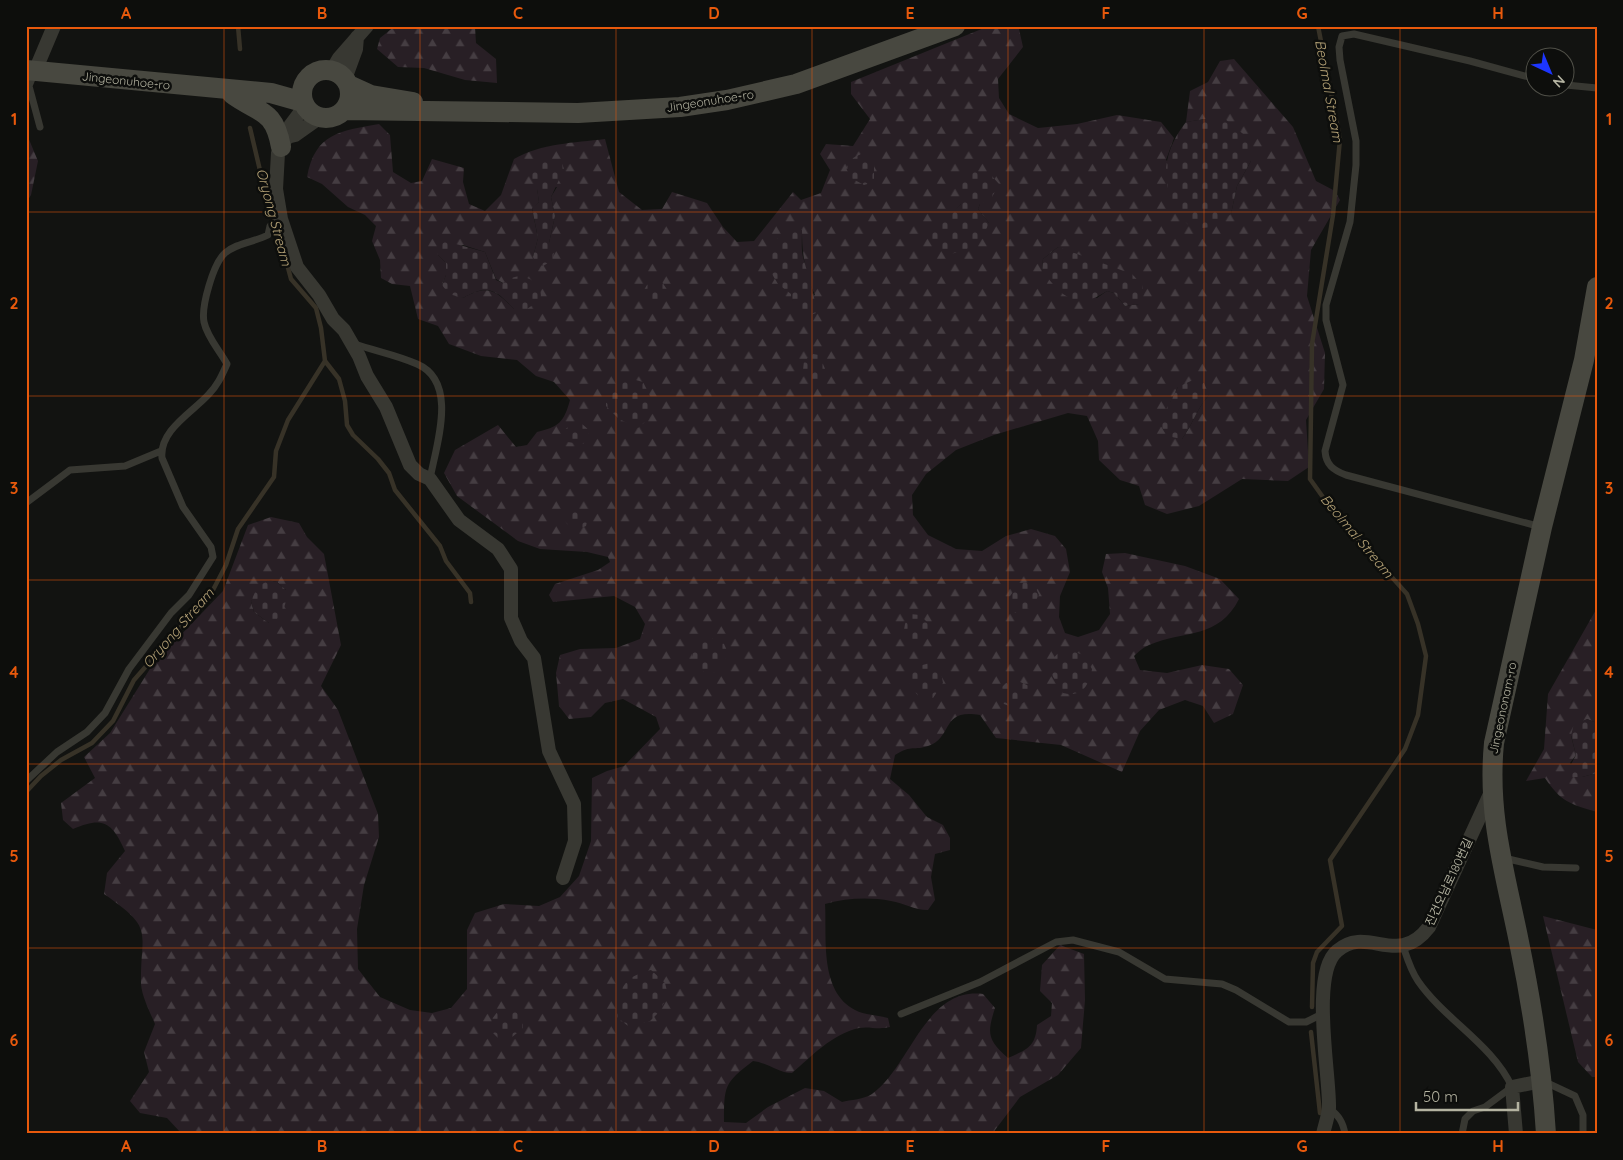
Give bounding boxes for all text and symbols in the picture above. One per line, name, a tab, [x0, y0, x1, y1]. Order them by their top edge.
text: A	[121, 3, 132, 23]
text: B	[317, 3, 327, 23]
text: C	[513, 3, 523, 23]
text: D	[708, 3, 720, 23]
text: E	[905, 3, 915, 23]
text: F	[1102, 3, 1111, 23]
text: G	[1296, 3, 1308, 23]
text: H	[1492, 3, 1504, 23]
water label: Beolmal Stream	[1311, 38, 1347, 144]
north arrow	[1526, 48, 1576, 98]
street label: Jingeonuhoe-ro	[81, 68, 171, 93]
text: N	[1549, 71, 1569, 91]
street label: Jingeonuhoe-ro	[665, 86, 755, 115]
text: 1	[11, 109, 17, 129]
text: 1	[1606, 109, 1612, 129]
water label: Oryong Stream	[252, 166, 296, 268]
text: 2	[9, 293, 19, 313]
text: 2	[1604, 293, 1614, 313]
text: 3	[10, 478, 18, 498]
text: 3	[1605, 478, 1613, 498]
water label: Beolmal Stream	[1317, 490, 1397, 582]
water label: Oryong Stream	[138, 584, 218, 672]
street label: Jingeononam-ro	[1485, 661, 1520, 755]
text: 4	[9, 662, 19, 682]
text: 4	[1604, 662, 1614, 682]
street label: 진건오남로180번길	[1422, 835, 1475, 928]
text: 5	[9, 846, 19, 866]
text: 5	[1604, 846, 1614, 866]
text: 6	[10, 1030, 19, 1050]
text: 6	[1605, 1030, 1614, 1050]
scale bar	[1416, 1080, 1518, 1112]
text: 50 m	[1423, 1087, 1458, 1106]
text: A	[121, 1136, 132, 1156]
text: B	[317, 1136, 327, 1156]
text: C	[513, 1136, 523, 1156]
text: D	[708, 1136, 720, 1156]
text: E	[905, 1136, 915, 1156]
text: F	[1102, 1136, 1111, 1156]
text: G	[1296, 1136, 1308, 1156]
text: H	[1492, 1136, 1504, 1156]

